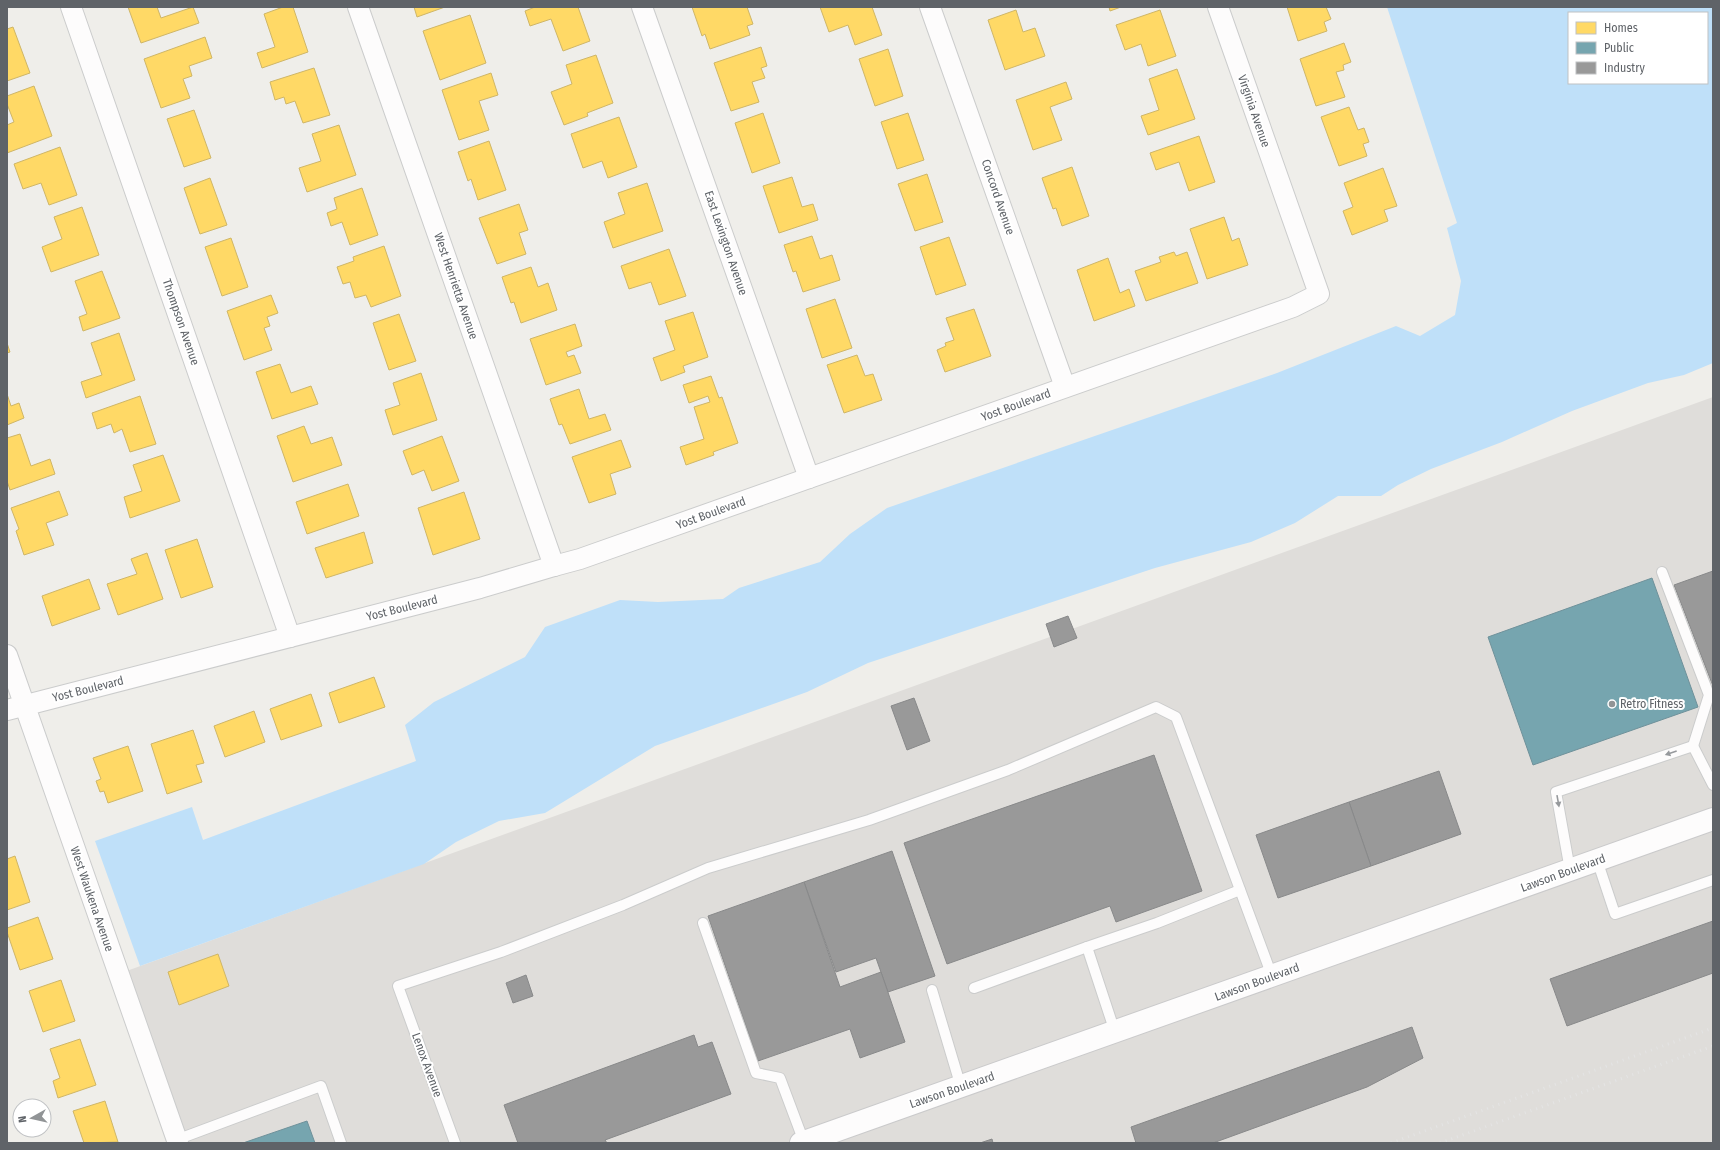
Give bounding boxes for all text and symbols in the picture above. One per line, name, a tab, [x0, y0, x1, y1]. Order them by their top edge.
legend	[1568, 12, 1708, 84]
text: Homes	[1604, 21, 1638, 35]
text: Public	[1604, 41, 1634, 55]
text: Industry	[1604, 61, 1645, 75]
street label: Virginia Avenue	[1235, 73, 1273, 149]
street label: Concord Avenue	[979, 157, 1017, 237]
street label: East Lexington Avenue	[702, 189, 750, 297]
street label: West Henrietta Avenue	[431, 231, 481, 341]
street label: Thompson Avenue	[160, 277, 202, 367]
street label: Yost Boulevard	[979, 386, 1053, 424]
street label: Yost Boulevard	[674, 494, 748, 532]
street label: Yost Boulevard	[365, 592, 439, 624]
street label: Yost Boulevard	[51, 673, 125, 705]
place label: Retro Fitness	[1620, 697, 1683, 711]
marker: Retro Fitness	[1607, 699, 1617, 709]
one-way arrow	[1665, 750, 1677, 756]
one-way arrow	[1555, 795, 1561, 807]
street label: West Waukena Avenue	[67, 845, 117, 953]
street label: Lawson Boulevard	[1519, 851, 1607, 895]
street label: Lawson Boulevard	[1213, 960, 1301, 1004]
street label: Lenox Avenue	[409, 1031, 445, 1099]
street label: Lawson Boulevard	[908, 1069, 996, 1111]
north arrow	[12, 1098, 52, 1138]
text: N	[16, 1115, 29, 1123]

